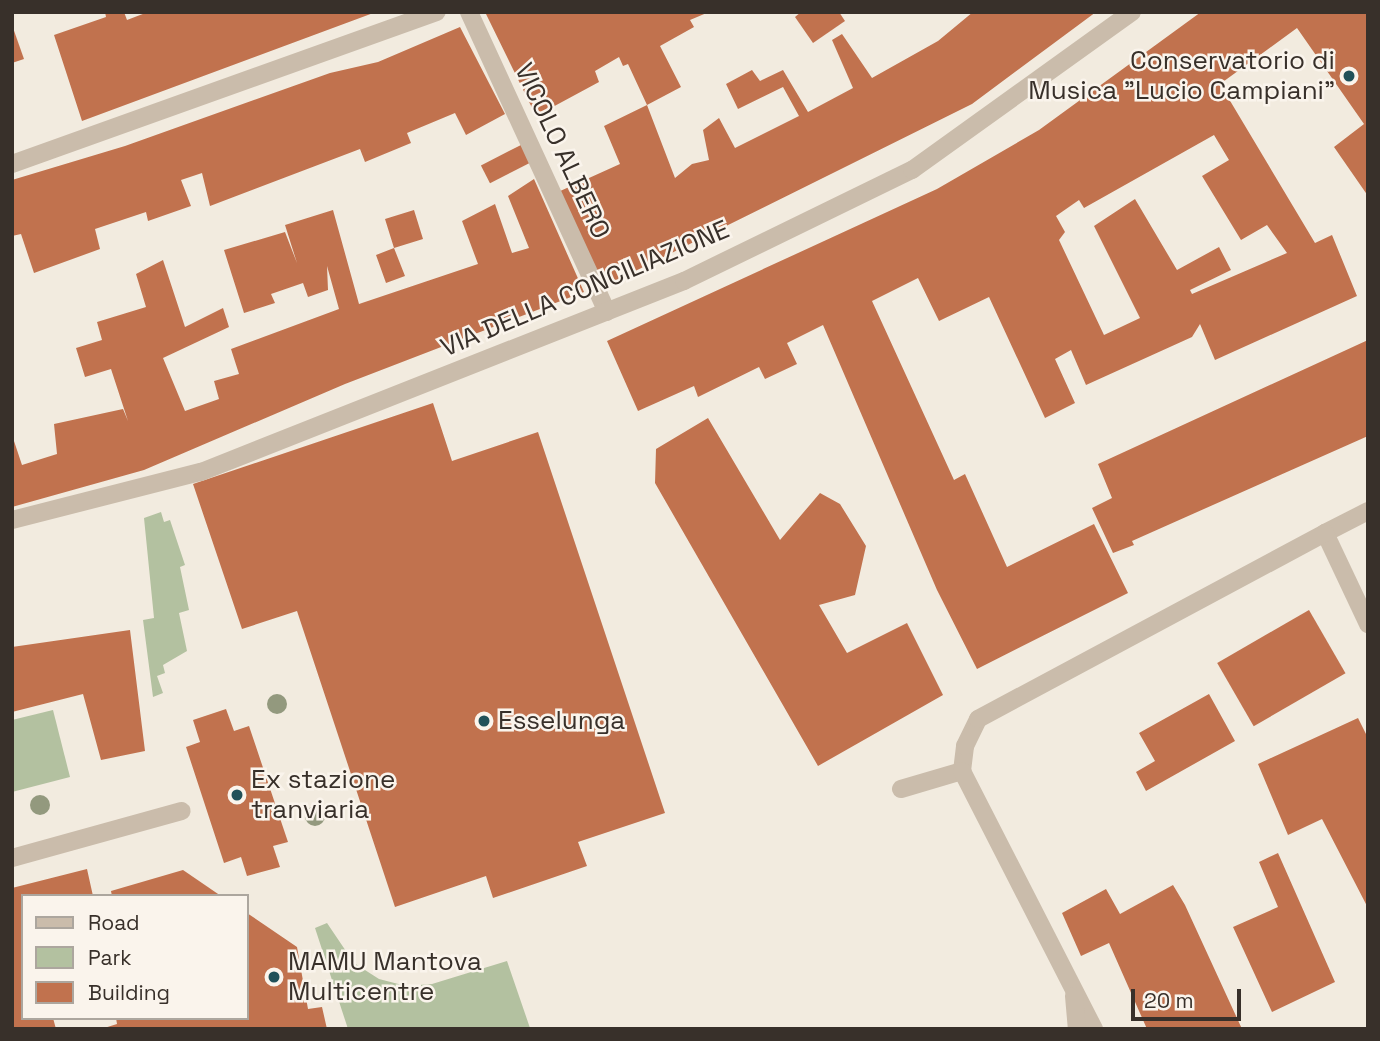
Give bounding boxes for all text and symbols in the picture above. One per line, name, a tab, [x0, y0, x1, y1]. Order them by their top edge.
place label: Conservatorio di Musica "Lucio Campiani"	[1028, 45, 1335, 106]
street label: VICOLO ALBERO	[508, 58, 616, 244]
marker: Conservatorio di Musica "Lucio Campiani"	[1341, 68, 1357, 84]
street label: VIA DELLA CONCILIAZIONE	[436, 214, 734, 364]
place label: Esselunga	[498, 705, 625, 737]
marker: Esselunga	[476, 713, 492, 729]
place label: Ex stazione tranviaria	[251, 764, 395, 826]
marker: Ex stazione tranviaria	[229, 787, 245, 803]
legend	[21, 894, 248, 1020]
text: Road	[88, 909, 140, 936]
text: Park	[88, 944, 132, 971]
place label: MAMU Mantova Multicentre	[288, 946, 482, 1007]
marker: MAMU Mantova Multicentre	[266, 969, 282, 985]
scale bar	[1135, 974, 1245, 1018]
text: Building	[88, 979, 170, 1006]
text: 20 m	[1144, 987, 1194, 1014]

